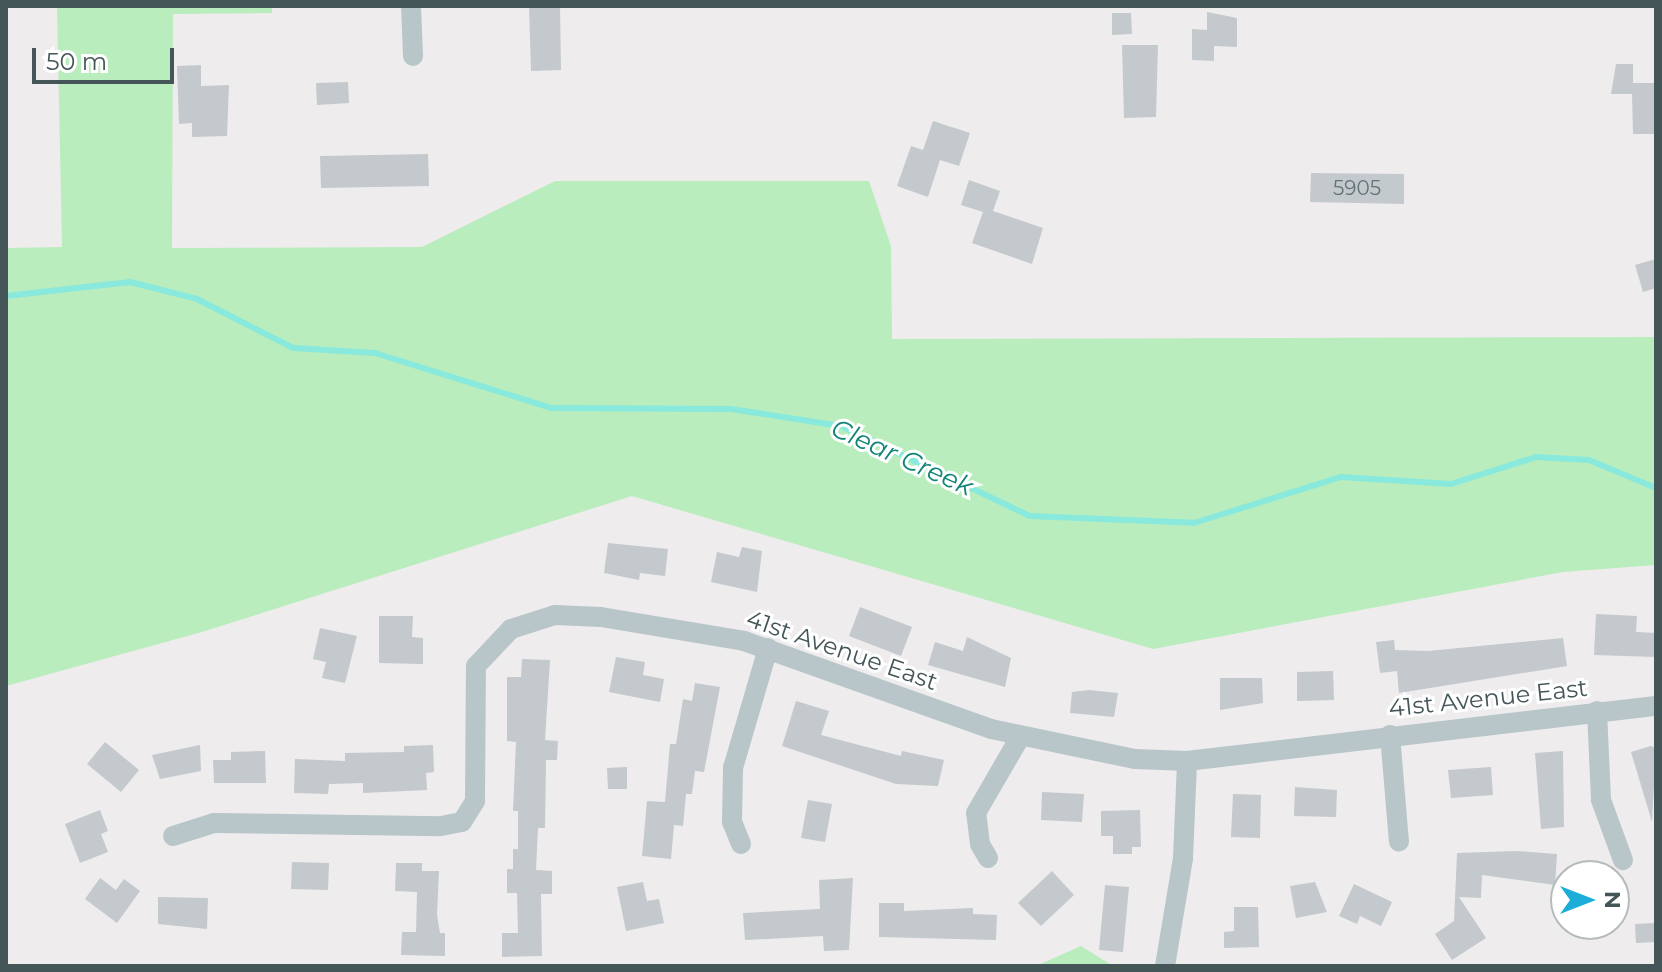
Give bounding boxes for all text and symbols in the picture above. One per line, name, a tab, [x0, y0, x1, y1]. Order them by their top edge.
scale bar	[36, 32, 178, 82]
text: 50 m	[46, 47, 107, 76]
house number: 5905	[1333, 176, 1381, 200]
water label: Clear Creek	[826, 413, 978, 503]
street label: 41st Avenue East	[743, 604, 941, 696]
street label: 41st Avenue East	[1387, 673, 1589, 723]
north arrow	[1550, 860, 1630, 940]
text: N	[1599, 891, 1626, 909]

